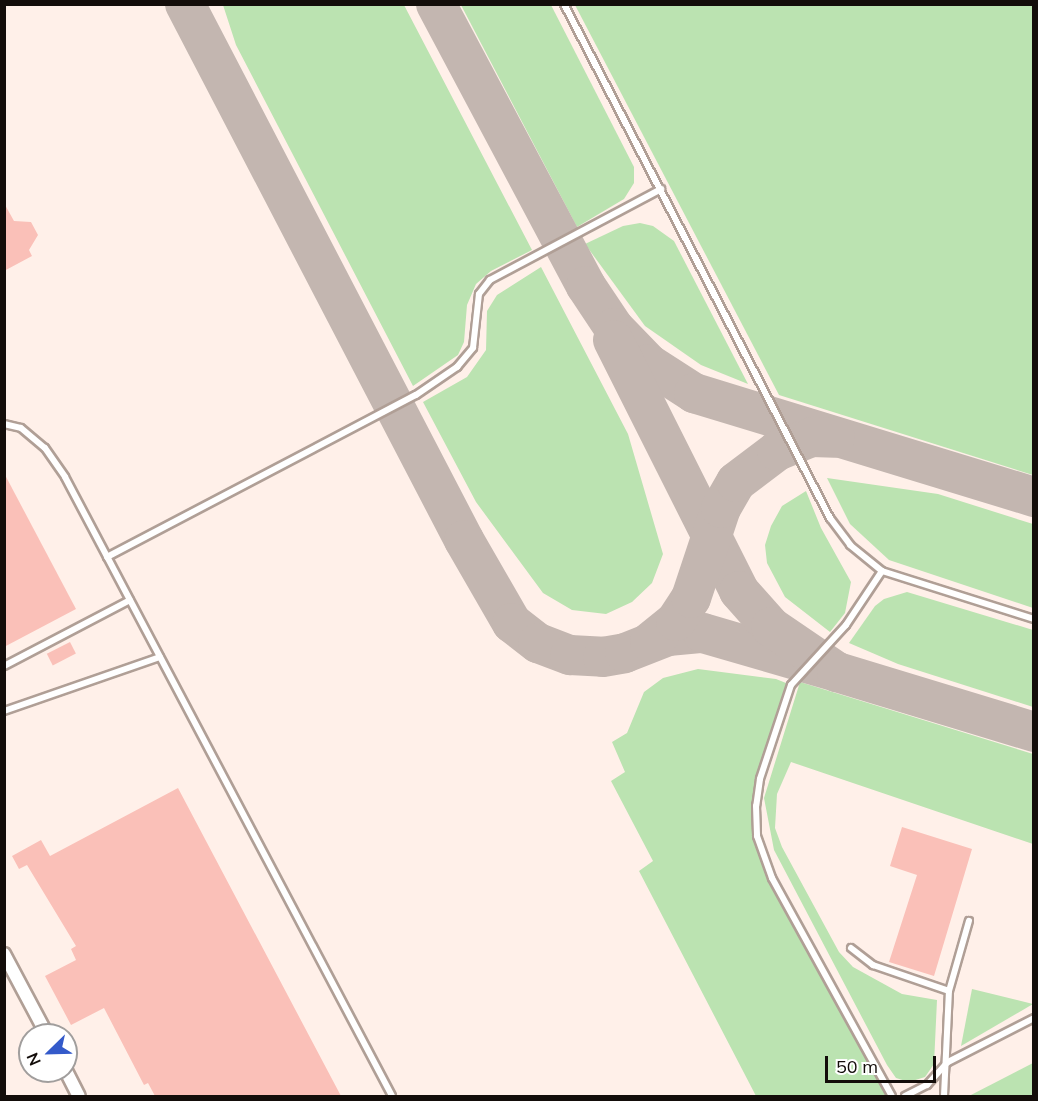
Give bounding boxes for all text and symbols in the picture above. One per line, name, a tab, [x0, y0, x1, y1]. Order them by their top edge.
north arrow	[18, 1023, 78, 1083]
scale bar	[828, 1044, 939, 1082]
text: N	[22, 1050, 45, 1069]
text: 50 m	[836, 1055, 878, 1078]

